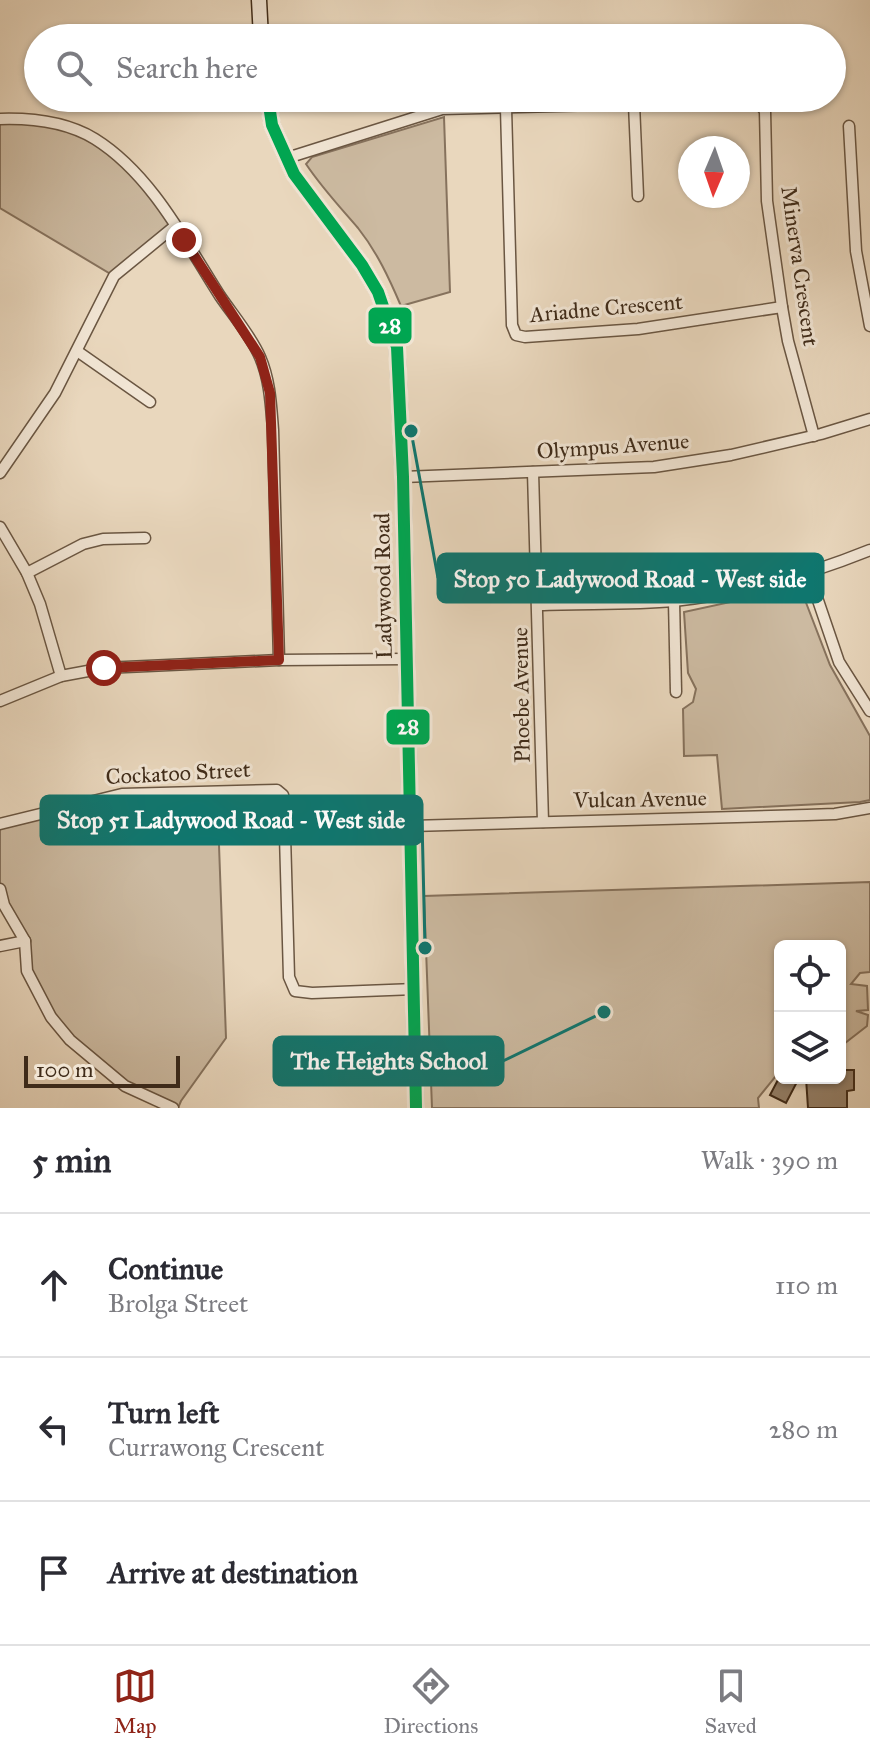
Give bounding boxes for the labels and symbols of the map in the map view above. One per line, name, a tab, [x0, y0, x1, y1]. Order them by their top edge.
north arrow	[678, 136, 750, 208]
street label: Minerva Crescent	[775, 184, 825, 348]
route end	[166, 222, 202, 258]
street label: Ariadne Crescent	[527, 288, 684, 328]
line badge: 28	[367, 306, 413, 345]
text: 28	[379, 312, 401, 339]
street label: Olympus Avenue	[536, 427, 690, 465]
street label: Ladywood Road	[368, 513, 398, 659]
callout: Stop 50 Ladywood Road - West side	[438, 554, 823, 602]
text: Stop 50 Ladywood Road - West side	[453, 564, 807, 594]
street label: Phoebe Avenue	[506, 627, 536, 763]
route start	[86, 650, 122, 686]
line badge: 28	[385, 708, 431, 746]
text: 28	[397, 713, 419, 740]
street label: Cockatoo Street	[105, 756, 251, 790]
street label: Vulcan Avenue	[572, 784, 707, 814]
callout: Stop 51 Ladywood Road - West side	[41, 796, 422, 844]
text: Stop 51 Ladywood Road - West side	[57, 805, 405, 835]
callout: The Heights School	[274, 1037, 503, 1085]
text: The Heights School	[290, 1046, 488, 1076]
scale bar	[24, 1052, 180, 1088]

